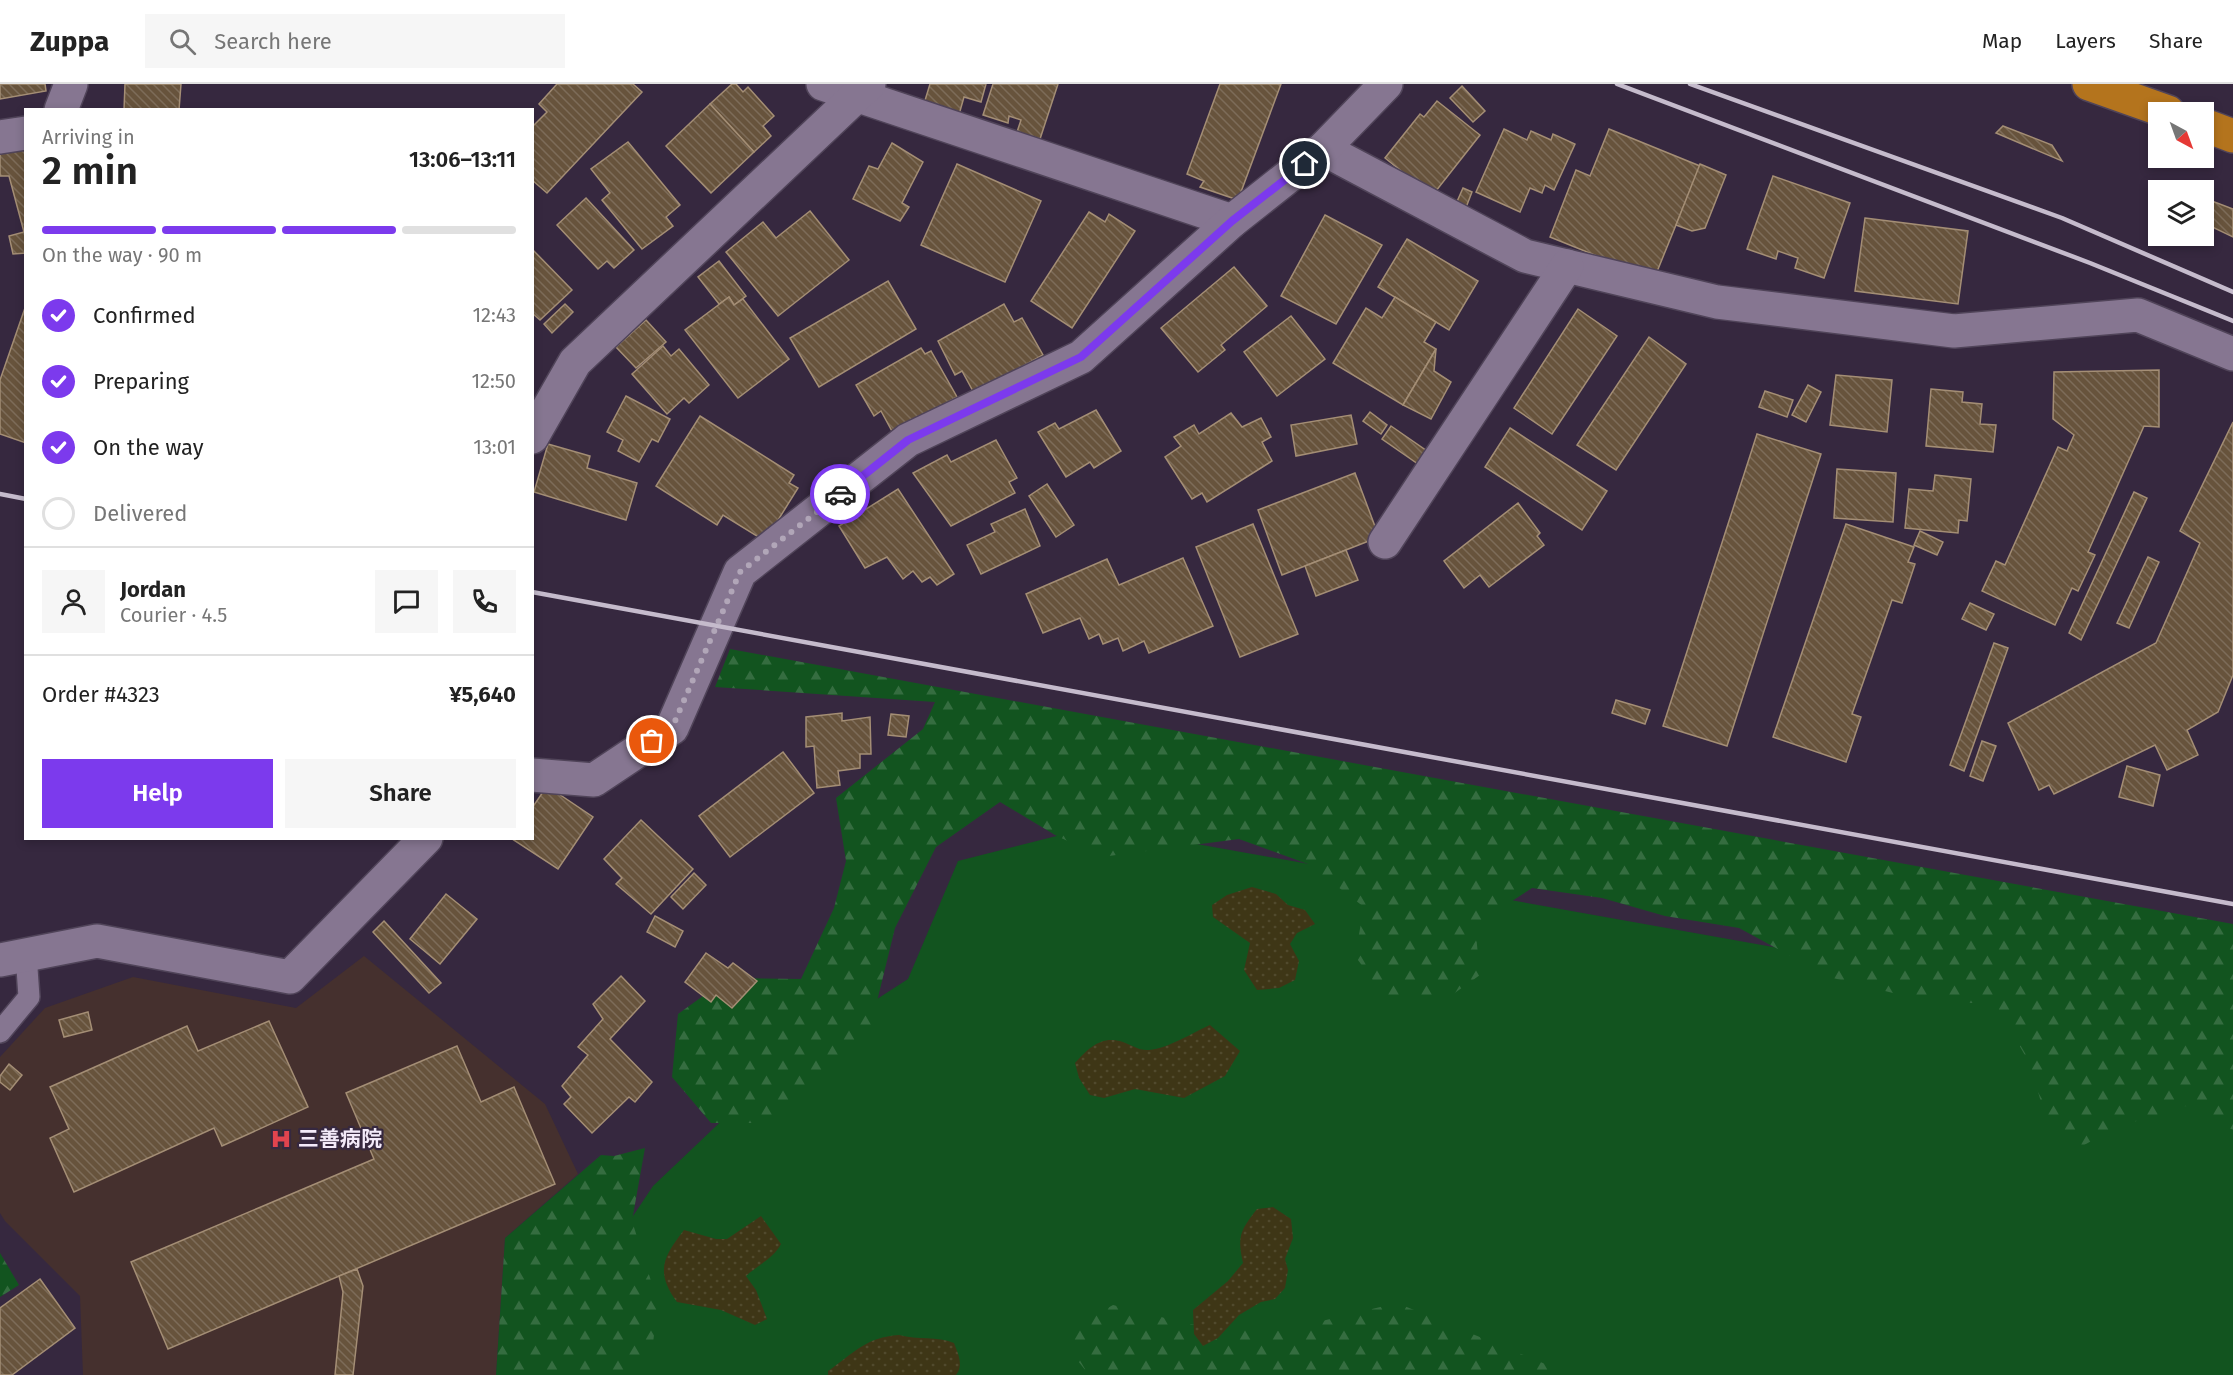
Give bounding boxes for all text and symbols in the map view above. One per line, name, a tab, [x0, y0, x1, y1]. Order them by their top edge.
search box	[145, 14, 565, 68]
text: Zuppa	[30, 25, 109, 58]
icon: search	[166, 25, 199, 58]
text: Search here	[214, 28, 332, 55]
text: Map	[1982, 28, 2022, 54]
text: Layers	[2055, 28, 2116, 54]
text: Share	[2149, 28, 2203, 54]
north arrow	[2148, 102, 2214, 168]
map controls	[2148, 102, 2214, 246]
text: Arriving in	[42, 125, 135, 149]
pin	[1279, 138, 1330, 189]
text: 13:06–13:11	[409, 146, 516, 173]
icon: home	[1288, 147, 1321, 180]
text: 2 min	[42, 148, 138, 194]
button: layers	[2148, 180, 2214, 246]
text: On the way · 90 m	[42, 243, 202, 267]
icon: check	[42, 299, 75, 332]
text: Confirmed	[93, 302, 196, 329]
text: 12:43	[472, 303, 516, 327]
icon: check	[42, 365, 75, 398]
text: Preparing	[93, 368, 189, 395]
text: 12:50	[471, 369, 516, 393]
icon: check	[42, 431, 75, 464]
text: On the way	[93, 434, 204, 461]
text: 13:01	[473, 435, 516, 459]
courier	[810, 464, 870, 524]
icon: car	[824, 478, 857, 511]
text: Delivered	[93, 500, 188, 527]
button: person	[42, 570, 105, 633]
button: chat	[375, 570, 438, 633]
button: phone	[453, 570, 516, 633]
text: Jordan	[120, 576, 186, 603]
text: Courier · 4.5	[120, 603, 227, 627]
text: Order #4323	[42, 681, 160, 708]
text: ¥5,640	[449, 681, 516, 708]
pin	[626, 715, 677, 766]
icon: bag	[635, 724, 668, 757]
button: Help	[42, 759, 273, 828]
button: Share	[285, 759, 516, 828]
place label: 三善病院	[298, 1126, 382, 1152]
hospital icon: 三善病院	[269, 1127, 293, 1151]

